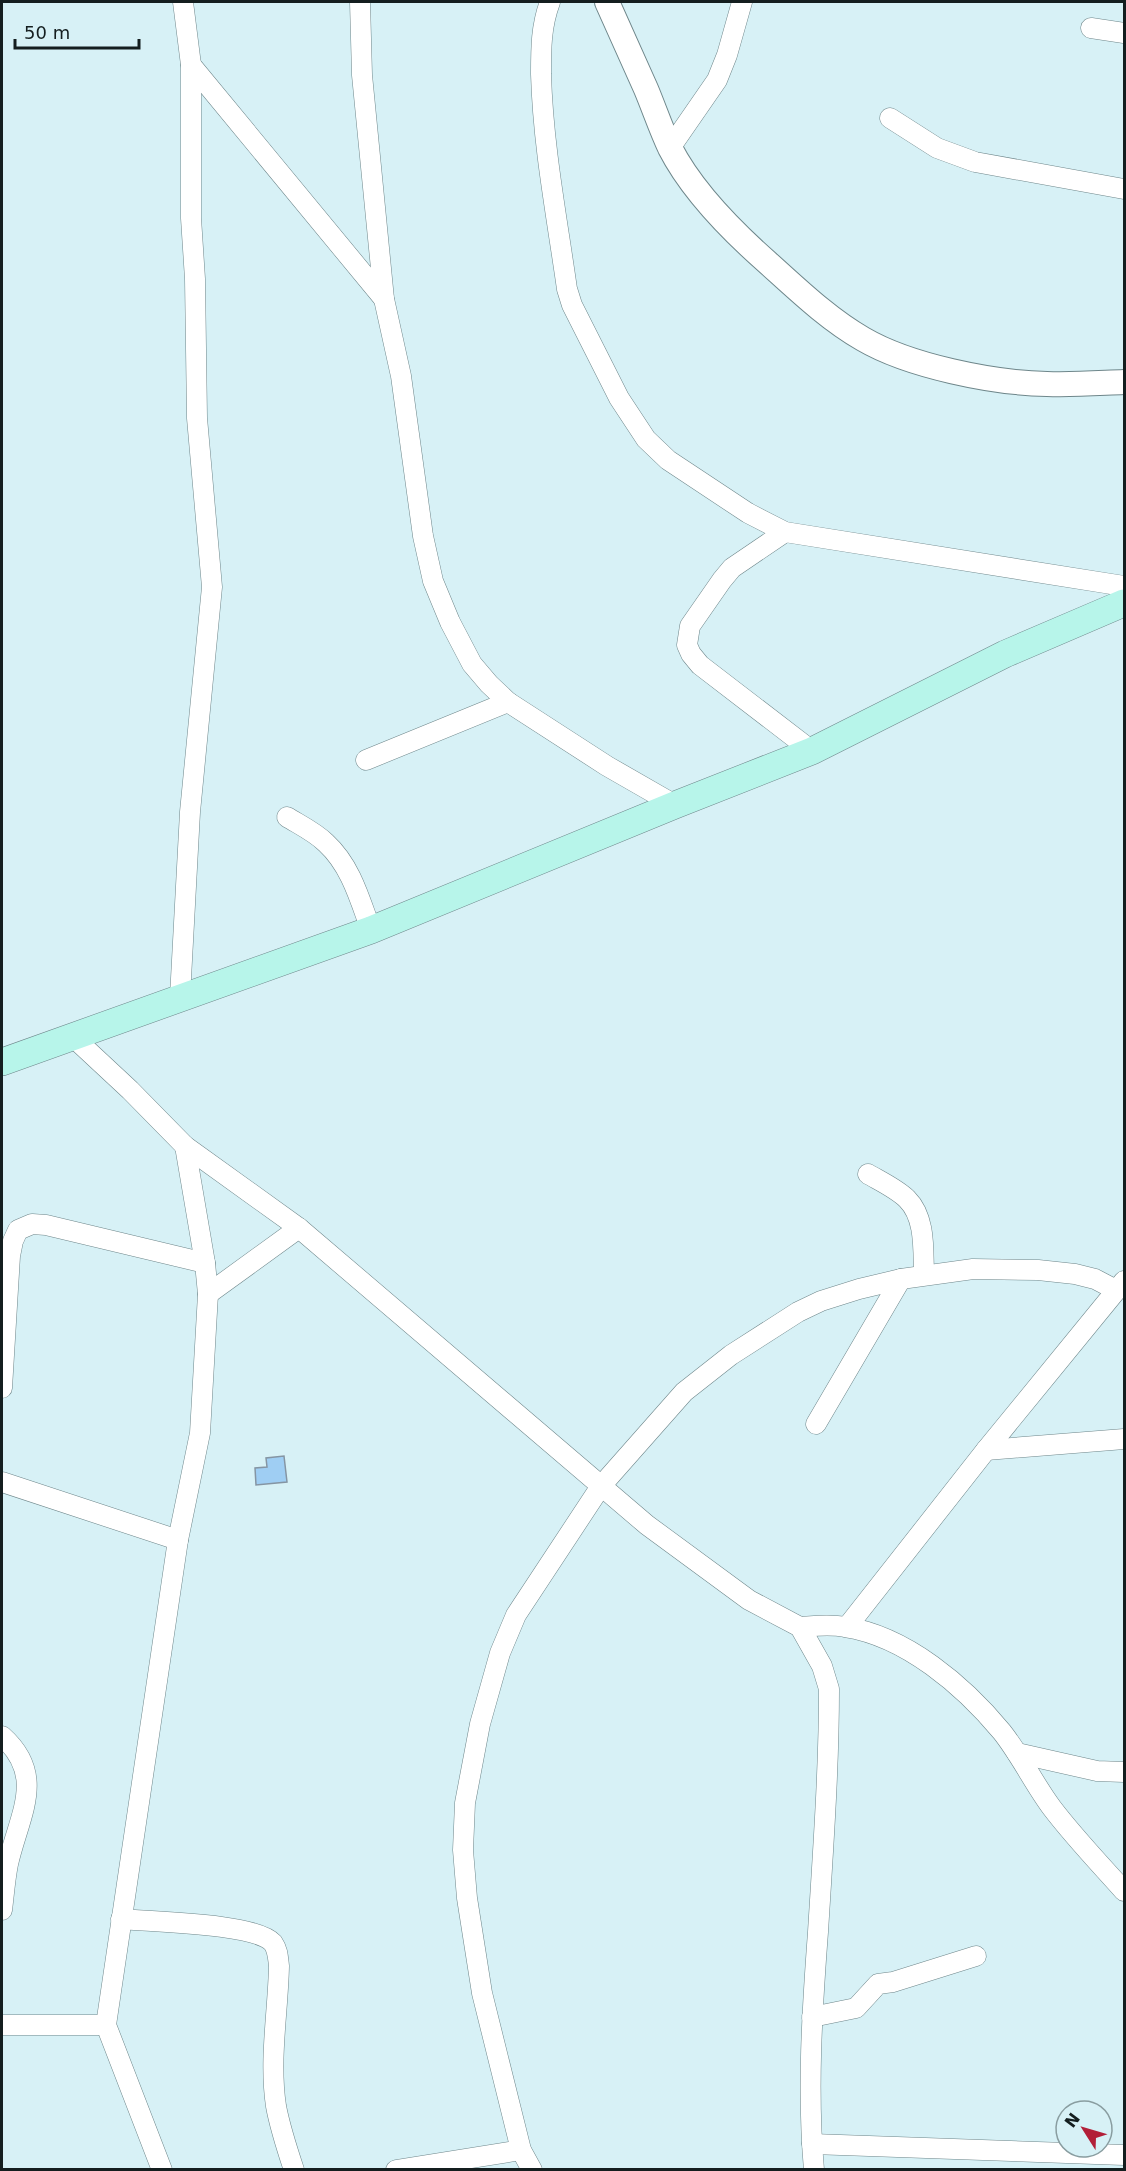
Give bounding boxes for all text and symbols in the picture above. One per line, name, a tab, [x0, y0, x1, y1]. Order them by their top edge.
scale bar	[15, 12, 140, 50]
text: 50 m	[24, 22, 70, 43]
north arrow	[1054, 2099, 1114, 2159]
text: N	[1061, 2109, 1084, 2131]

